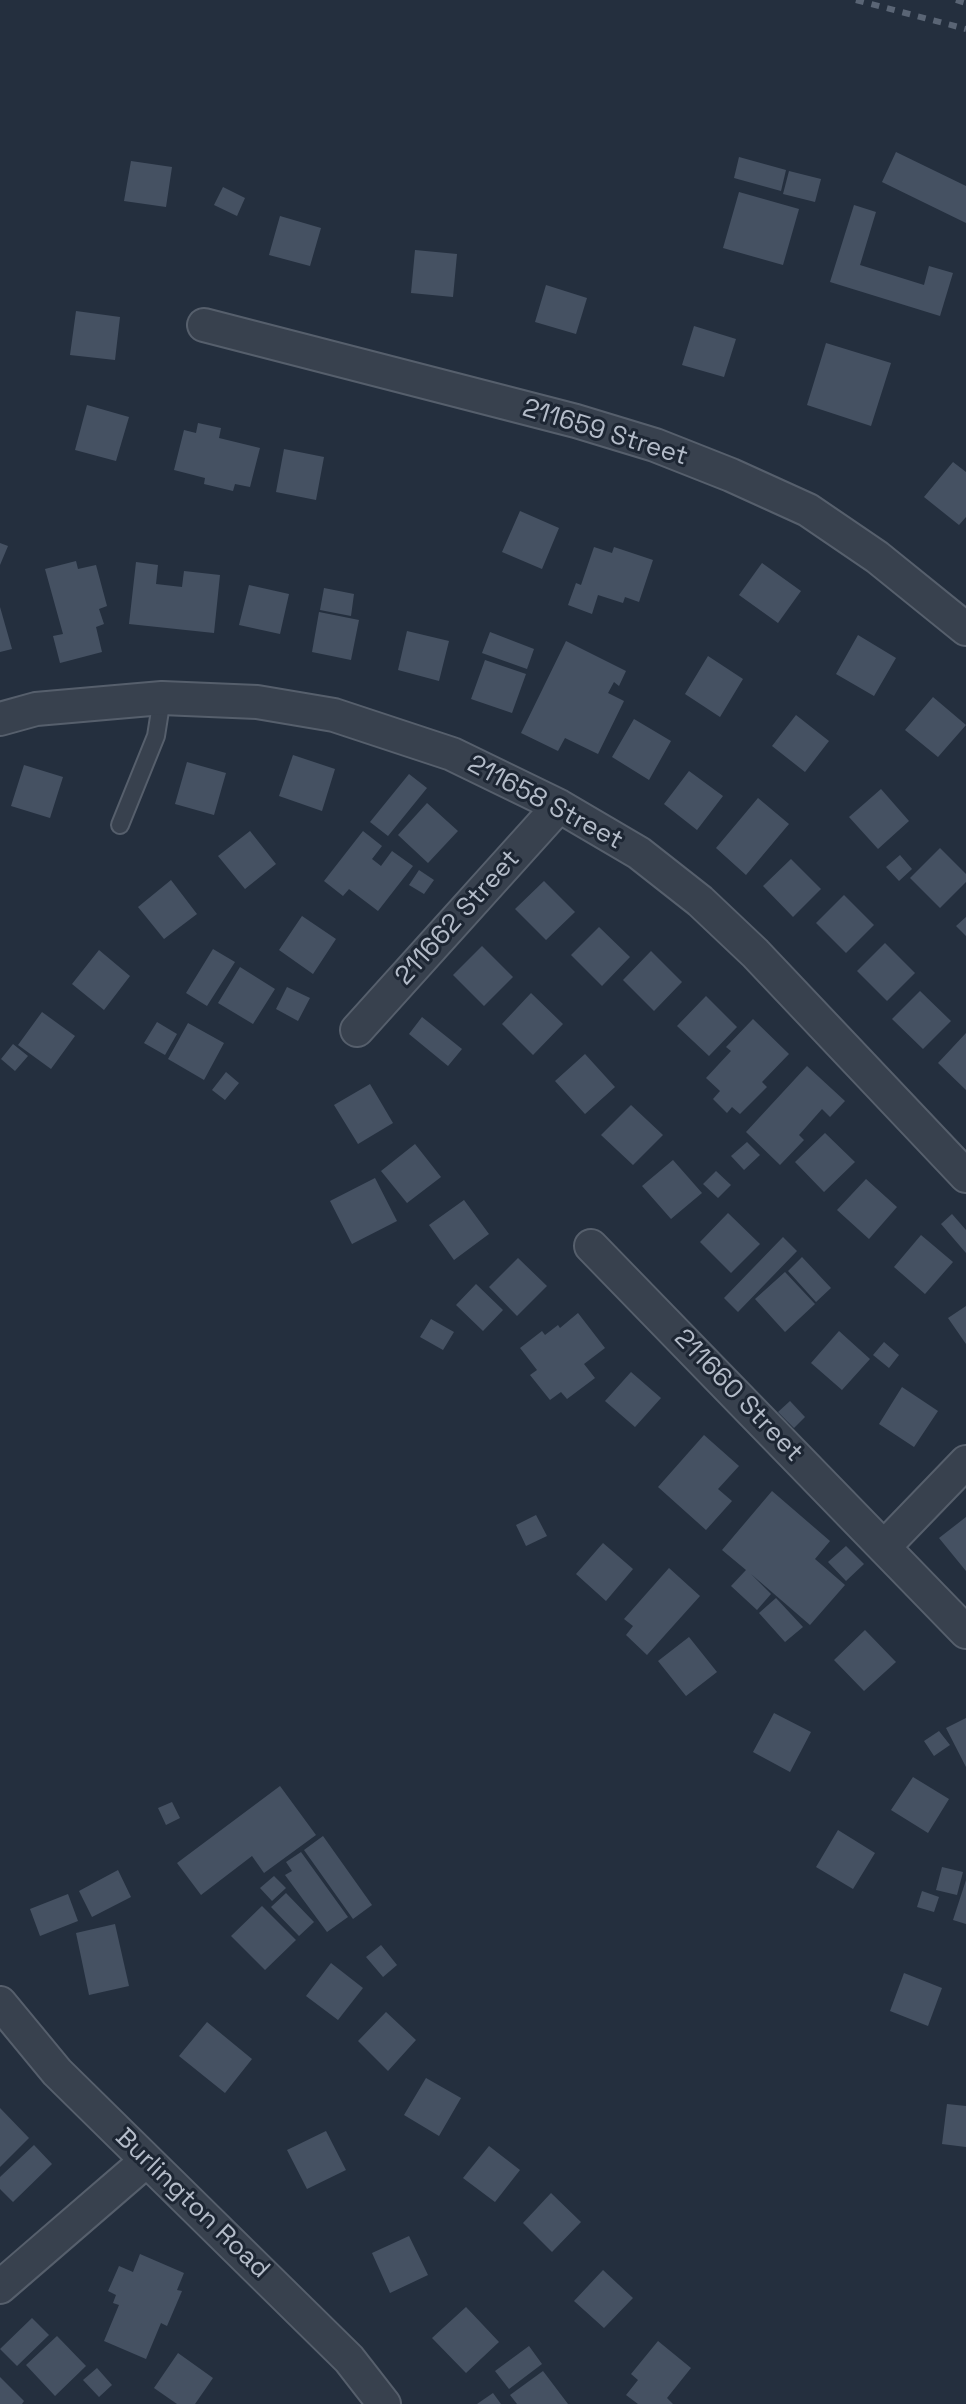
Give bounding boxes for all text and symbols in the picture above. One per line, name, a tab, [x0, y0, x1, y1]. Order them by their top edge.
street label: 211659 Street	[519, 393, 691, 473]
street label: 211658 Street	[462, 749, 628, 857]
street label: 211662 Street	[389, 844, 527, 992]
street label: 211660 Street	[667, 1323, 809, 1469]
street label: Burlington Road	[108, 2123, 276, 2285]

